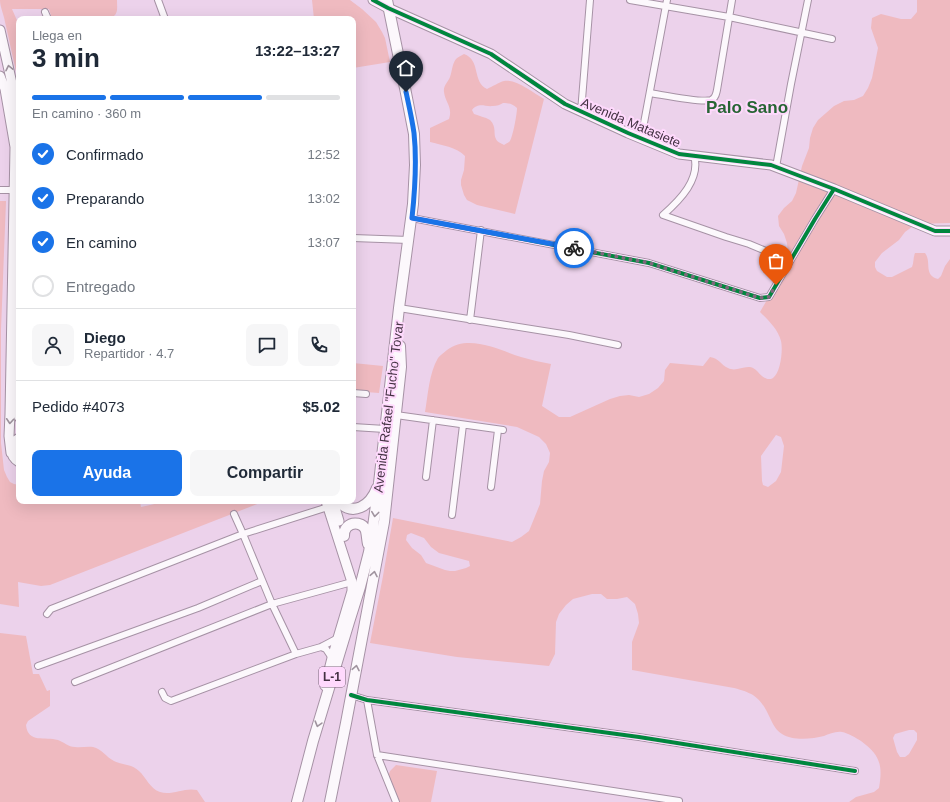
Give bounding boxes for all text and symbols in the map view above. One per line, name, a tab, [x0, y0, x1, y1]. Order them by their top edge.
text: Llega en	[32, 28, 82, 43]
text: 13:22–13:27	[255, 42, 340, 59]
text: 3 min	[32, 43, 100, 73]
pin	[389, 51, 423, 92]
icon: home	[395, 57, 417, 79]
one-way arrow	[5, 65, 13, 71]
street label: Avenida Matasiete	[579, 95, 683, 150]
district label: Palo Sano	[706, 98, 788, 117]
text: En camino · 360 m	[32, 106, 141, 121]
icon: check	[32, 143, 54, 165]
text: Confirmado	[66, 146, 144, 163]
text: 12:52	[307, 147, 340, 162]
icon: check	[32, 187, 54, 209]
text: Preparando	[66, 190, 144, 207]
text: 13:02	[307, 191, 340, 206]
courier	[554, 228, 594, 268]
icon: check	[32, 231, 54, 253]
text: En camino	[66, 234, 137, 251]
text: 13:07	[307, 235, 340, 250]
icon: bike	[563, 237, 585, 259]
pin	[759, 244, 793, 285]
icon: bag	[765, 250, 787, 272]
text: Entregado	[66, 278, 135, 295]
street label: Avenida Rafael "Fucho" Tovar	[371, 320, 407, 493]
button: person	[32, 324, 74, 366]
button: chat	[246, 324, 288, 366]
button: phone	[298, 324, 340, 366]
text: Diego	[84, 329, 126, 346]
text: Repartidor · 4.7	[84, 346, 174, 361]
text: Pedido #4073	[32, 398, 125, 415]
text: $5.02	[302, 398, 340, 415]
one-way arrow	[5, 418, 14, 424]
button: Ayuda	[32, 450, 182, 496]
button: Compartir	[190, 450, 340, 496]
one-way arrow	[371, 511, 380, 517]
one-way arrow	[369, 571, 377, 577]
one-way arrow	[352, 664, 360, 671]
road number: L-1	[319, 667, 345, 687]
one-way arrow	[314, 720, 323, 727]

